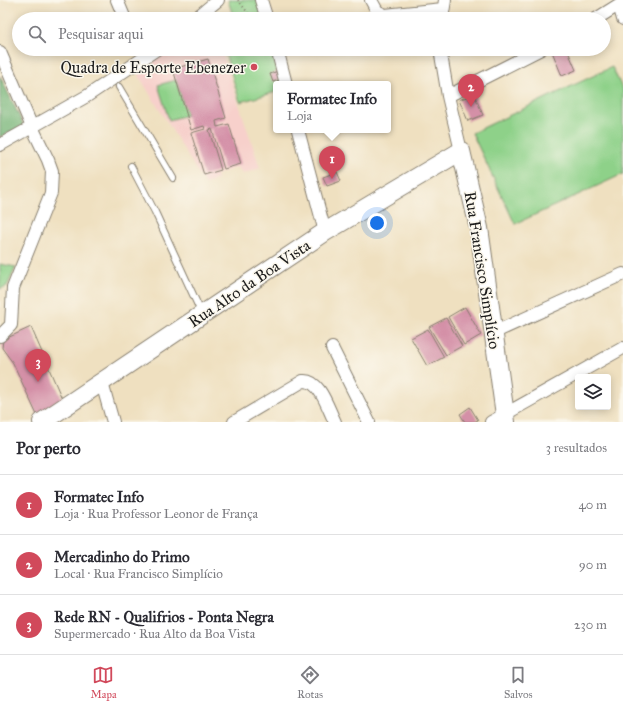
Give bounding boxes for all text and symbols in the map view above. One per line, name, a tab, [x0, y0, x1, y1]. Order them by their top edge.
search box	[12, 12, 611, 56]
icon: search	[26, 23, 48, 45]
text: Pesquisar aqui	[58, 25, 144, 43]
place label: Quadra de Esporte Ebenezer	[61, 58, 246, 77]
marker: Quadra de Esporte Ebenezer	[249, 62, 259, 72]
pin: 2	[458, 74, 484, 107]
popup	[273, 81, 391, 133]
text: Formatec Info	[287, 90, 377, 108]
text: Loja	[287, 108, 312, 124]
pin: 1	[319, 146, 345, 179]
street label: Rua Francisco Simplício	[461, 190, 504, 350]
your location	[367, 213, 387, 233]
street label: Rua Alto da Boa Vista	[185, 235, 314, 331]
pin: 3	[25, 349, 51, 382]
map controls	[575, 374, 611, 410]
button: layers	[575, 374, 611, 410]
text: Por perto	[16, 438, 81, 459]
text: 3 resultados	[546, 440, 607, 456]
text: Formatec Info	[54, 488, 144, 506]
text: 1	[26, 497, 32, 513]
text: 40 m	[578, 497, 607, 513]
text: Loja · Rua Professor Leonor de França	[54, 506, 258, 522]
text: Mercadinho do Primo	[54, 548, 190, 566]
text: 2	[26, 557, 32, 573]
text: 90 m	[579, 557, 607, 573]
text: Local · Rua Francisco Simplício	[54, 566, 223, 582]
text: Rede RN - Qualifrios - Ponta Negra	[54, 608, 274, 626]
text: 3	[26, 617, 32, 633]
text: 230 m	[574, 617, 607, 633]
text: Supermercado · Rua Alto da Boa Vista	[54, 626, 255, 642]
tab: Mapa	[90, 664, 117, 701]
tab: Rotas	[297, 664, 323, 701]
tab: Salvos	[504, 664, 533, 701]

